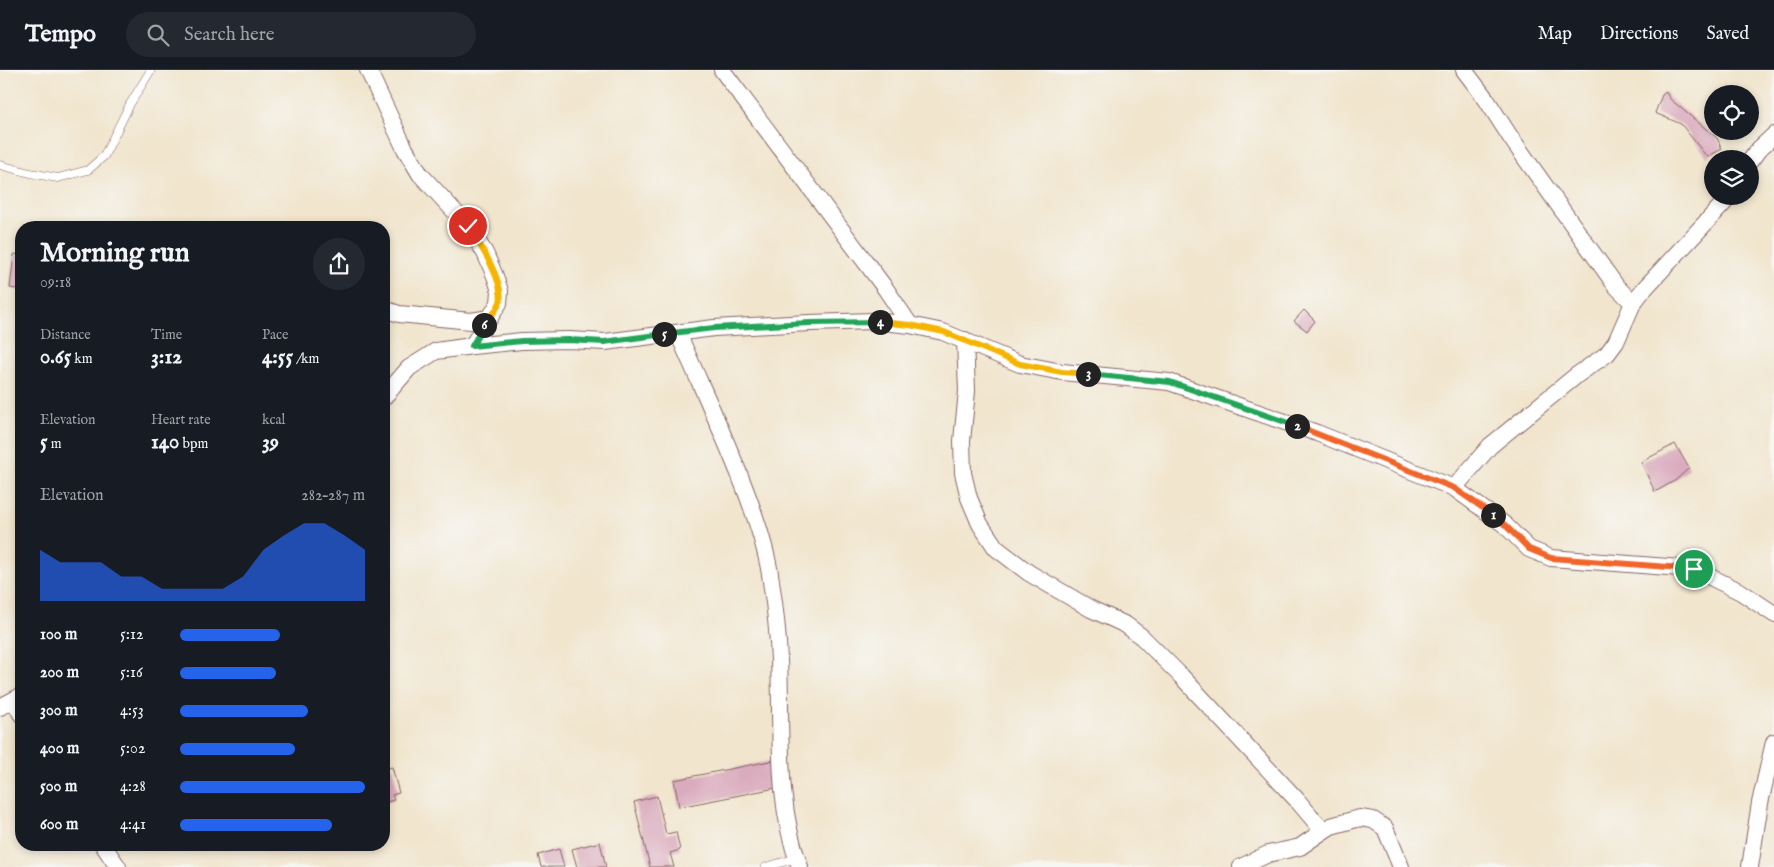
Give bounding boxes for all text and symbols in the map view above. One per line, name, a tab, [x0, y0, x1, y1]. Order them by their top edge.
search box	[126, 12, 476, 57]
text: Tempo	[25, 19, 96, 50]
icon: search	[144, 21, 172, 49]
text: Search here	[184, 23, 274, 47]
text: Map	[1538, 23, 1572, 46]
text: Directions	[1600, 23, 1678, 46]
text: Saved	[1706, 23, 1749, 46]
map controls	[1704, 85, 1759, 205]
button: locate	[1704, 85, 1759, 140]
button: layers	[1704, 150, 1759, 205]
pin	[447, 205, 489, 247]
icon: check	[454, 212, 482, 240]
text: Morning run	[40, 236, 190, 271]
button: share	[313, 238, 365, 290]
text: 09:18	[40, 273, 71, 293]
pin: 4	[868, 310, 892, 334]
pin: 6	[472, 312, 496, 338]
text: 4	[877, 313, 884, 331]
text: 6	[482, 316, 487, 334]
pin: 5	[652, 322, 676, 346]
text: 5	[662, 325, 667, 343]
text: Distance	[40, 326, 91, 344]
text: Time	[151, 326, 182, 344]
text: Pace	[262, 326, 289, 344]
text: 0.65	[40, 344, 71, 371]
text: 3:12	[151, 344, 182, 371]
text: 4:55	[262, 344, 293, 371]
text: km	[71, 350, 93, 368]
text: /km	[293, 350, 319, 368]
pin: 3	[1076, 362, 1100, 386]
text: 3	[1086, 365, 1091, 383]
text: Elevation	[40, 411, 96, 429]
text: Heart rate	[151, 411, 211, 429]
text: kcal	[262, 411, 285, 429]
pin: 2	[1284, 414, 1310, 438]
text: 2	[1294, 417, 1301, 435]
text: 5	[40, 429, 48, 456]
text: 140	[151, 429, 179, 456]
text: 39	[262, 429, 279, 456]
text: m	[48, 435, 61, 453]
text: bpm	[179, 435, 208, 453]
text: Elevation	[40, 486, 103, 506]
text: 282–287 m	[301, 486, 365, 506]
pin: 1	[1480, 502, 1506, 528]
text: 1	[1491, 506, 1496, 524]
pin	[1673, 548, 1715, 590]
icon: arrive	[1680, 555, 1708, 583]
text: 100 m	[40, 625, 77, 645]
text: 5:12	[120, 625, 143, 645]
text: 200 m	[40, 663, 79, 683]
text: 5:16	[120, 663, 143, 683]
text: 300 m	[40, 701, 78, 721]
text: 4:53	[120, 701, 144, 721]
text: 400 m	[40, 739, 79, 759]
text: 5:02	[120, 739, 145, 759]
text: 500 m	[40, 777, 77, 797]
text: 4:28	[120, 777, 146, 797]
text: 600 m	[40, 815, 78, 835]
text: 4:41	[120, 815, 146, 835]

